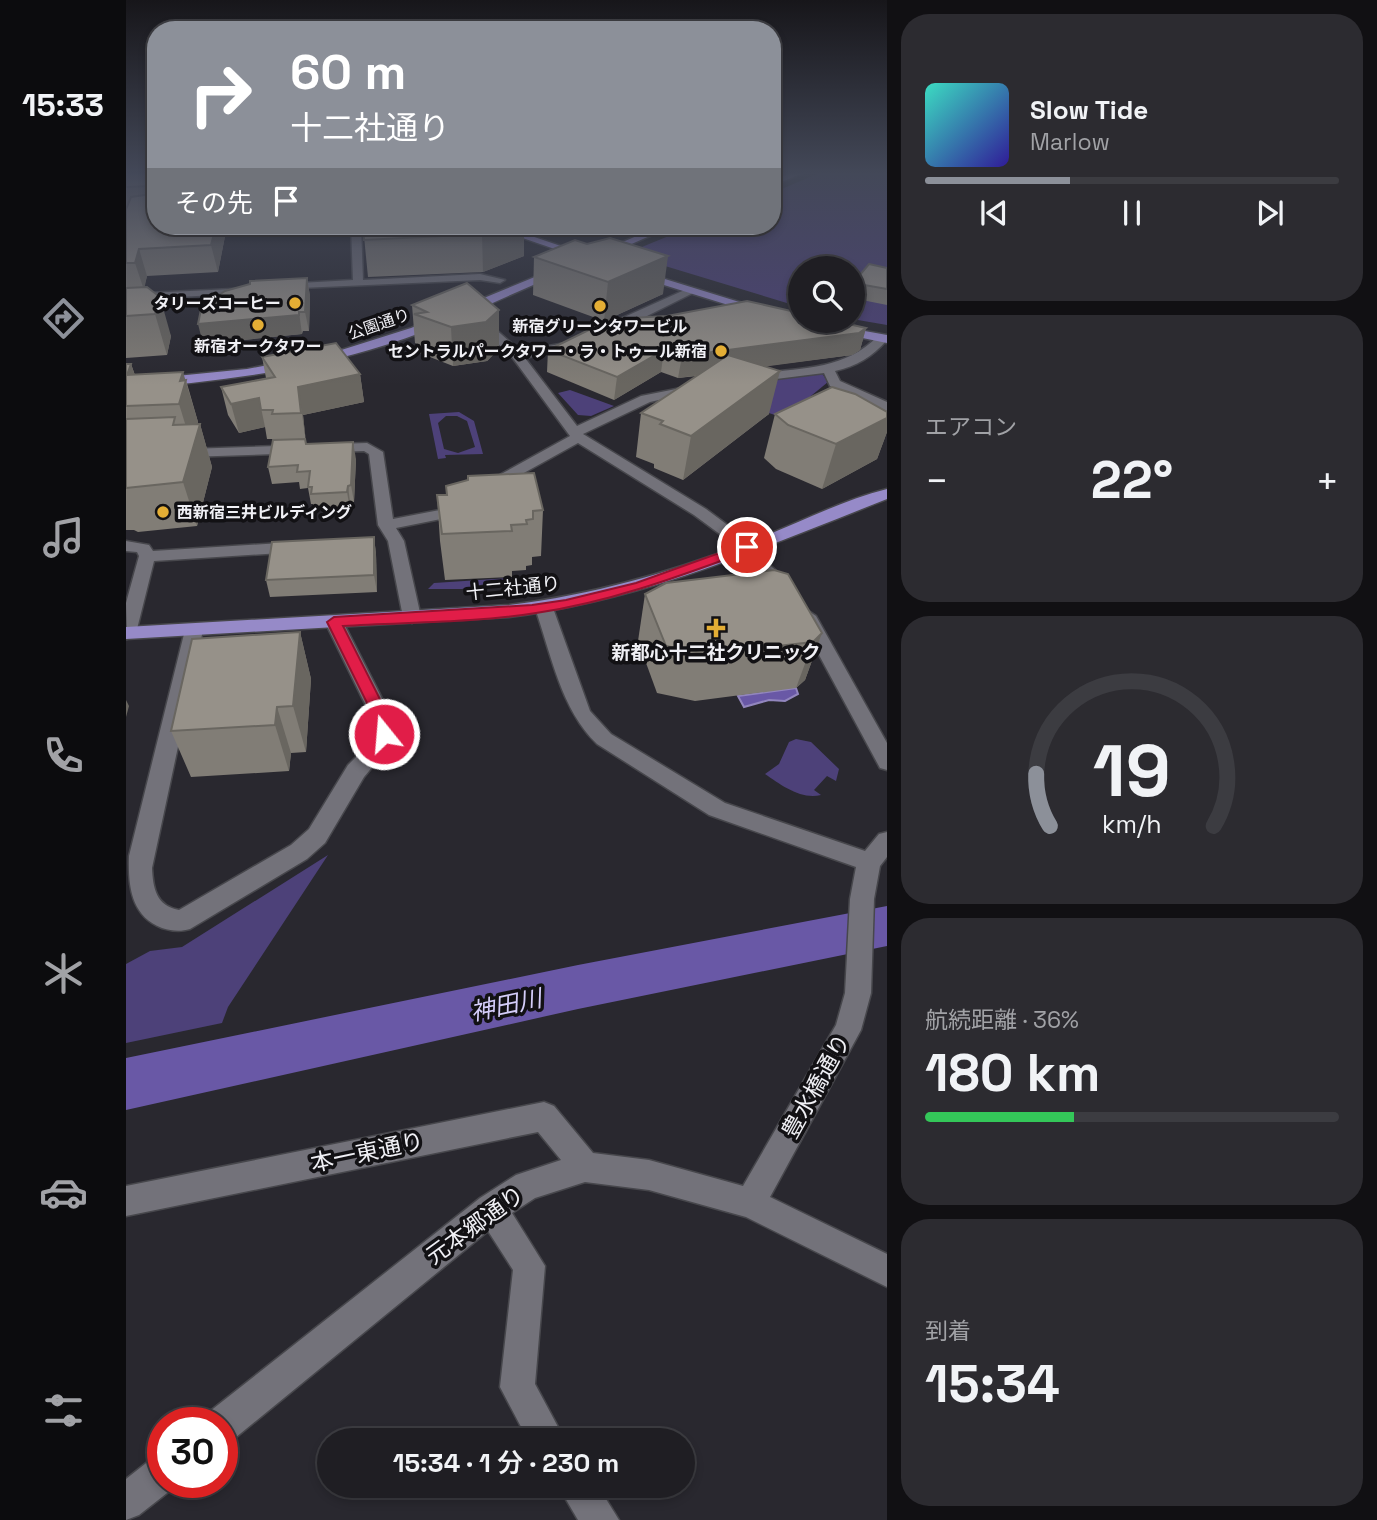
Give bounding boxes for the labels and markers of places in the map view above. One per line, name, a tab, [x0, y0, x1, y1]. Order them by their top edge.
place label: タリーズコーヒー	[154, 293, 281, 314]
marker: タリーズコーヒー	[287, 295, 303, 311]
marker: 新宿グリーンタワービル	[592, 298, 608, 314]
place label: 新宿グリーンタワービル	[512, 316, 688, 337]
marker: 新宿オークタワー	[250, 317, 266, 333]
place label: 新宿オークタワー	[194, 336, 322, 357]
place label: セントラルパークタワー・ラ・トゥール新宿	[388, 341, 707, 362]
marker: セントラルパークタワー・ラ・トゥール新宿	[713, 343, 729, 359]
place label: 西新宿三井ビルディング	[177, 502, 352, 523]
marker: 西新宿三井ビルディング	[155, 504, 171, 520]
pin	[717, 517, 777, 577]
marker: 新都心十二社クリニック	[706, 618, 726, 638]
place label: 新都心十二社クリニック	[611, 640, 821, 665]

